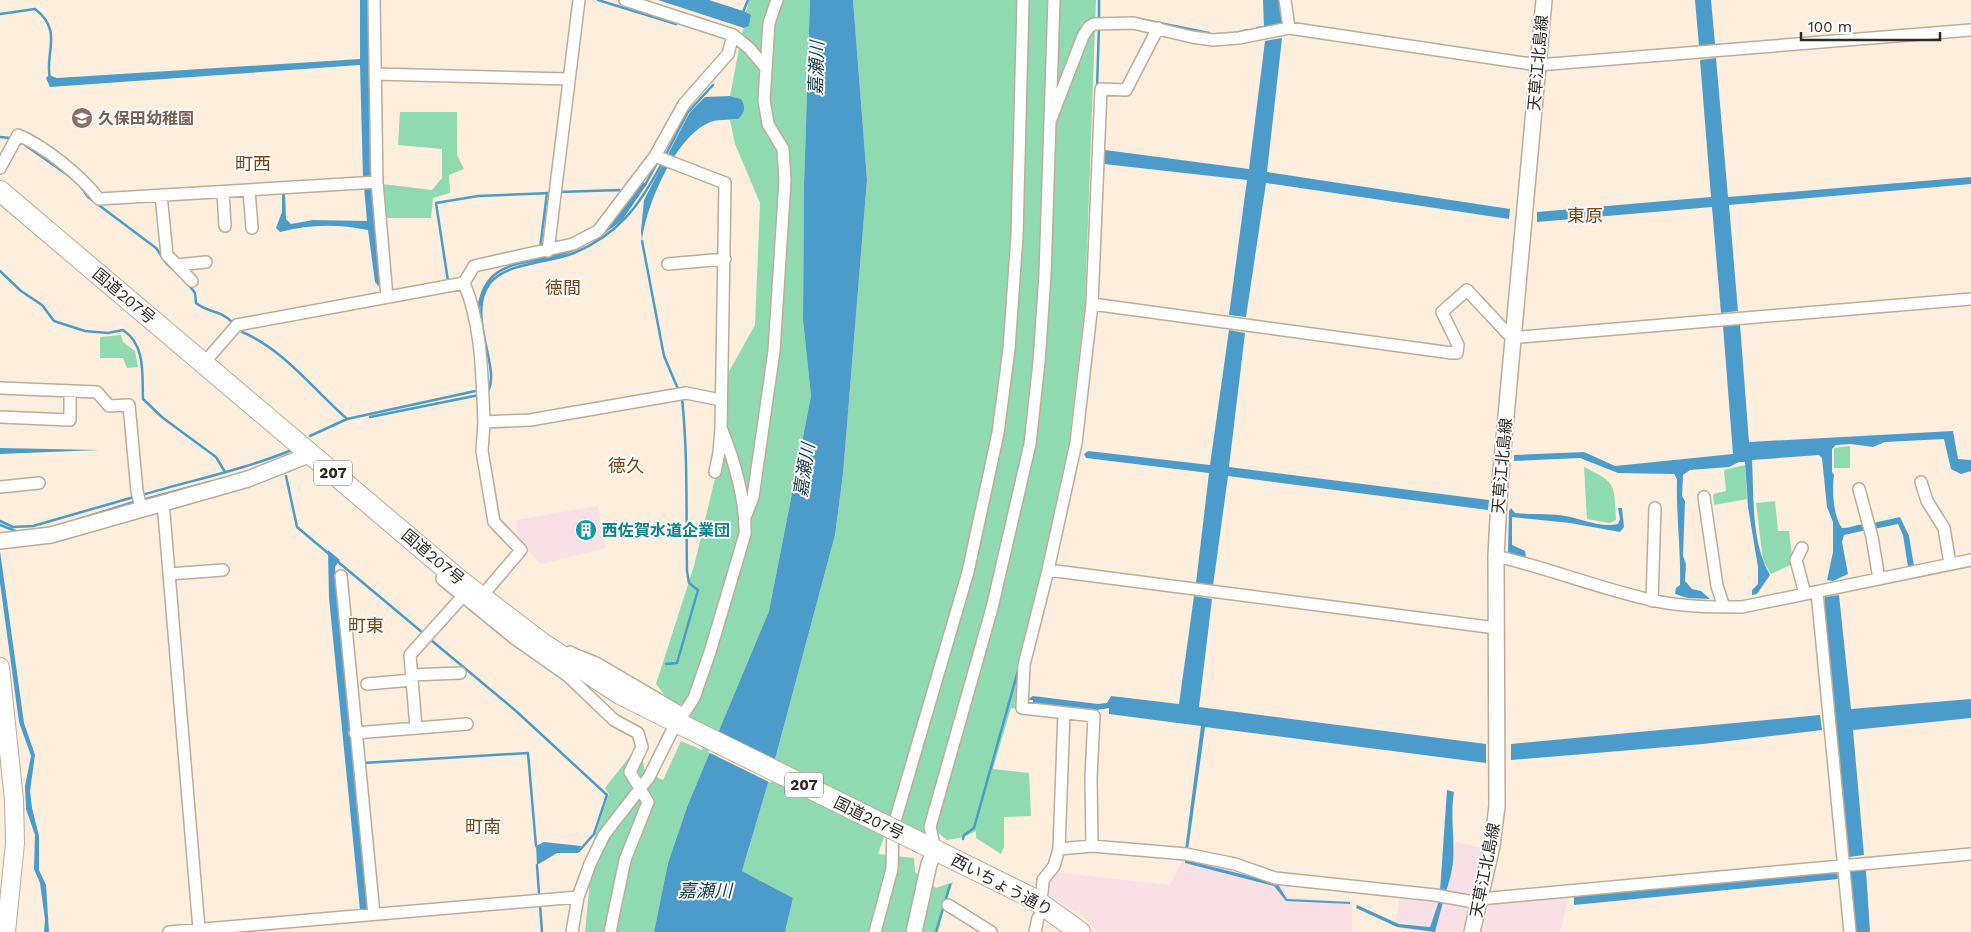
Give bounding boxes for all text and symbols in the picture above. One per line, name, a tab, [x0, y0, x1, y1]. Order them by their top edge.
scale bar	[1801, 10, 1940, 42]
street label: 天草江北島線	[1524, 14, 1552, 112]
text: 100 m	[1808, 18, 1852, 36]
water label: 嘉瀬川	[805, 39, 828, 95]
school or university icon: 久保田幼稚園	[70, 106, 94, 130]
place label: 久保田幼稚園	[98, 109, 194, 128]
district label: 町西	[235, 153, 271, 174]
district label: 東原	[1567, 205, 1603, 226]
street label: 国道207号	[89, 264, 159, 328]
district label: 徳間	[545, 277, 581, 298]
street label: 天草江北島線	[1488, 417, 1516, 515]
water label: 嘉瀬川	[789, 440, 819, 498]
district label: 徳久	[608, 455, 644, 476]
road number: 207	[314, 460, 352, 486]
building icon: 西佐賀水道企業団	[574, 518, 598, 542]
place label: 西佐賀水道企業団	[602, 521, 730, 540]
street label: 国道207号	[398, 525, 468, 589]
district label: 町東	[348, 615, 384, 636]
road number: 207	[785, 772, 823, 798]
street label: 国道207号	[831, 793, 907, 843]
district label: 町南	[465, 816, 501, 837]
street label: 天草江北島線	[1467, 821, 1503, 919]
street label: 西いちょう通り	[948, 850, 1056, 920]
water label: 嘉瀬川	[678, 880, 734, 901]

